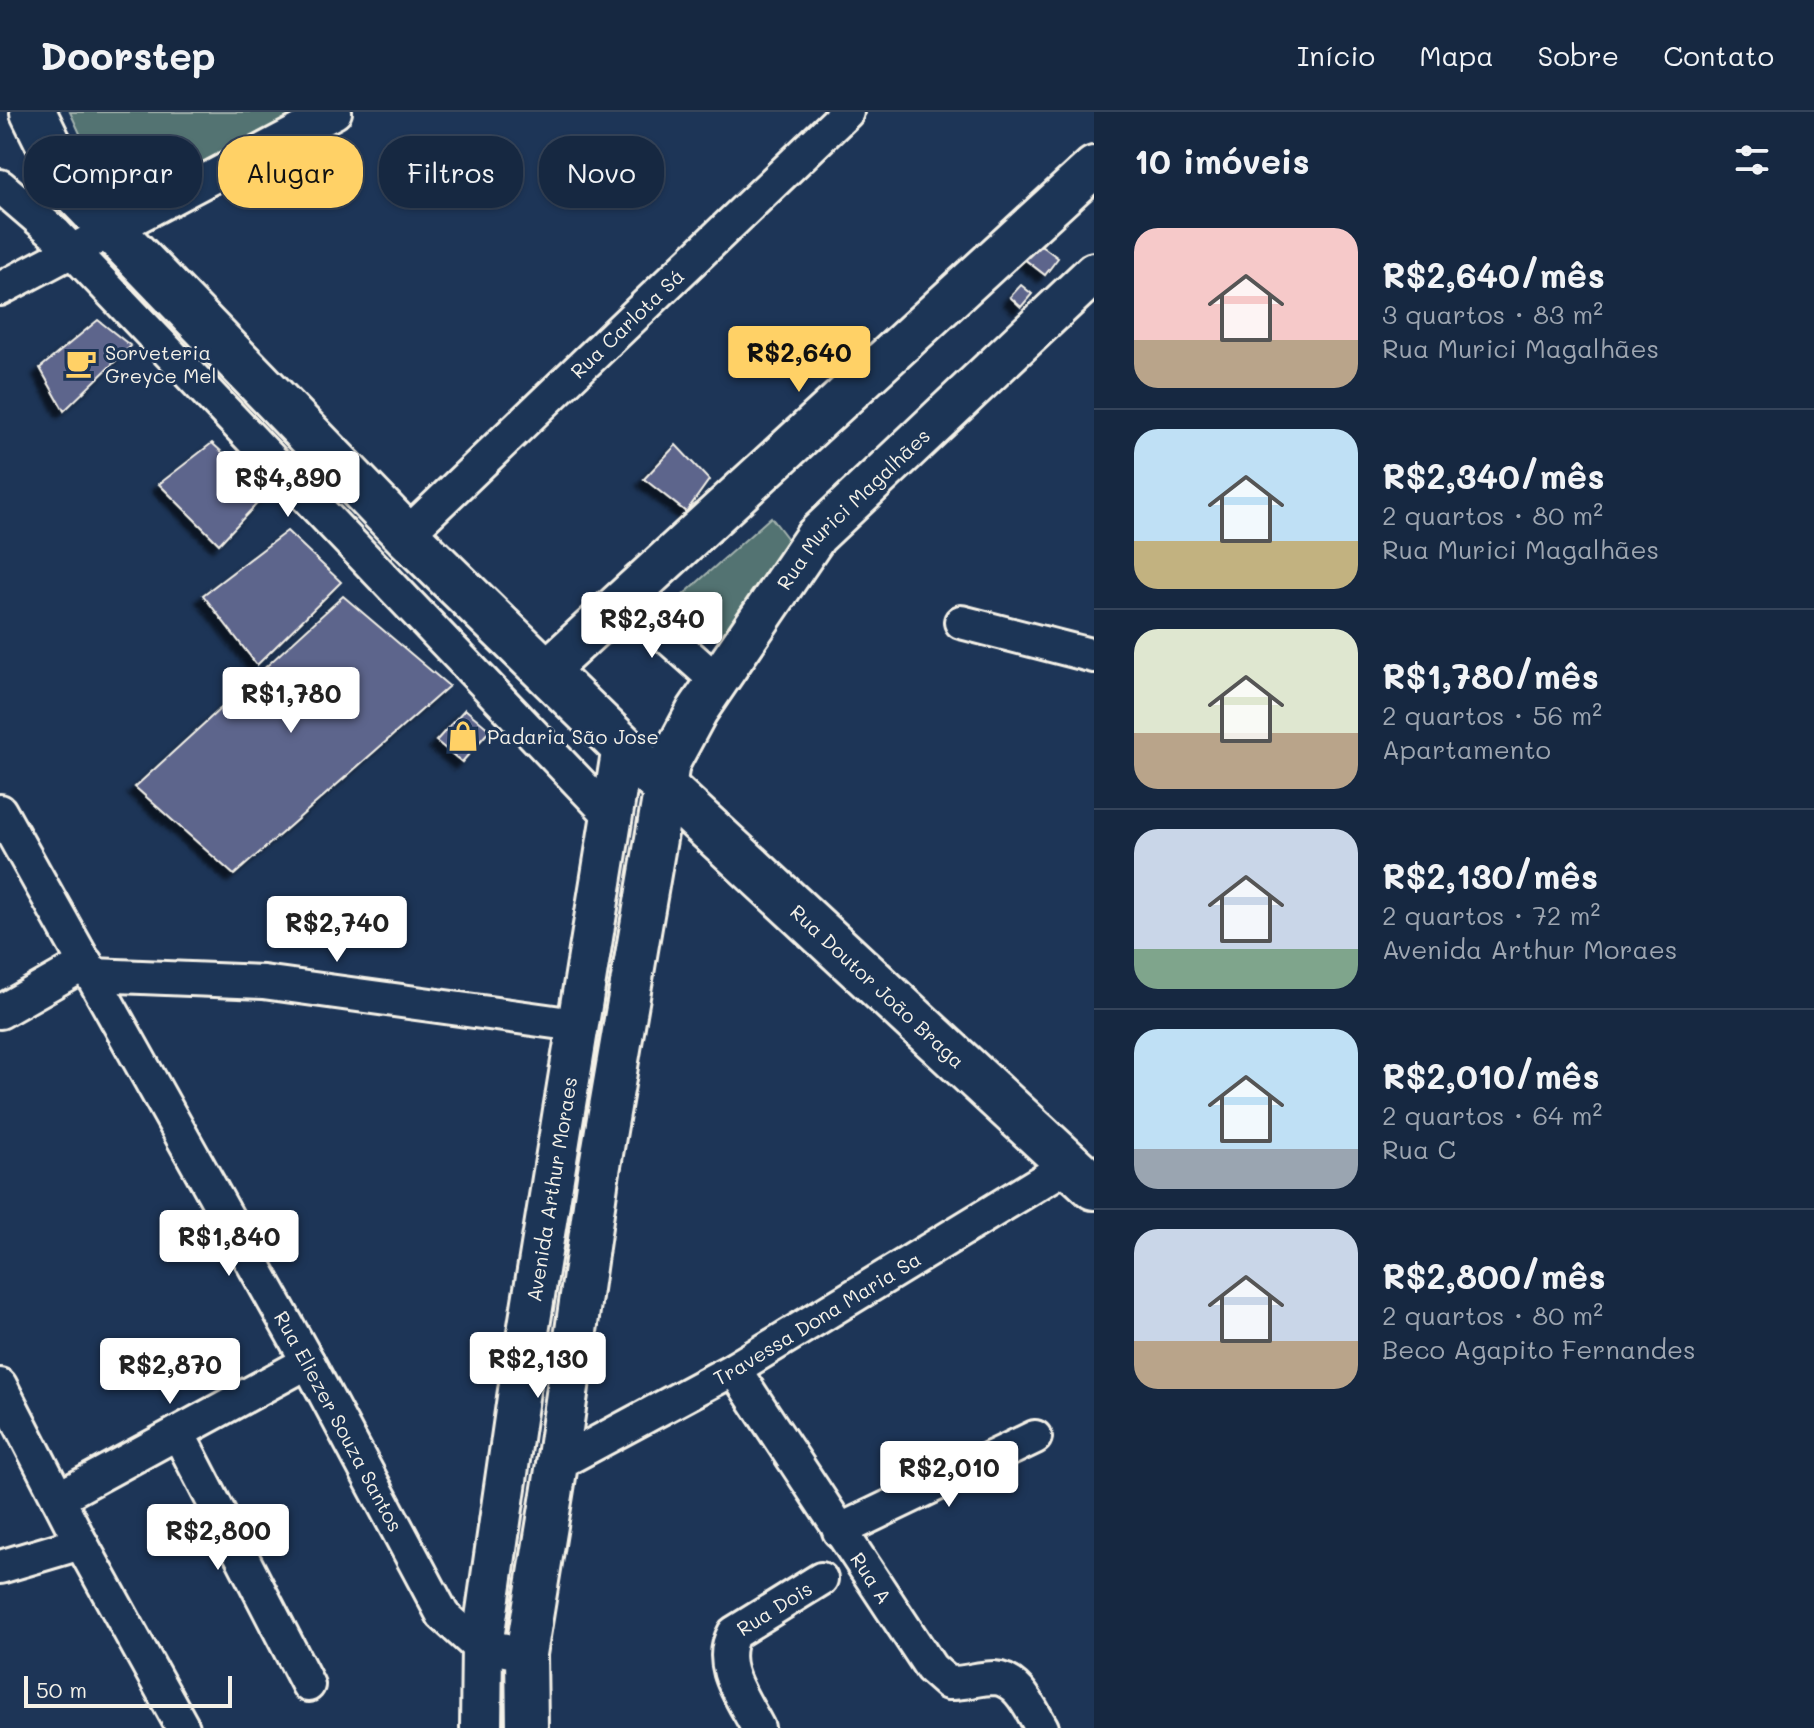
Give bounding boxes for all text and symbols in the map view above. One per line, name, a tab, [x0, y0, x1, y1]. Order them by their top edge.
text: Doorstep	[40, 30, 216, 80]
text: Início	[1297, 37, 1375, 73]
text: Mapa	[1419, 37, 1494, 73]
text: Sobre	[1538, 37, 1619, 73]
text: Contato	[1663, 37, 1774, 73]
chip: Comprar	[24, 136, 202, 208]
chip: Alugar	[218, 136, 363, 208]
chip: Filtros	[379, 136, 523, 208]
chip: Novo	[539, 136, 664, 208]
text: 10 imóveis	[1134, 138, 1310, 183]
icon: filters	[1730, 138, 1774, 182]
text: R$2,640/mês	[1382, 252, 1605, 297]
icon: home	[1198, 260, 1294, 356]
street label: Rua Carlota Sá	[565, 263, 689, 384]
text: 3 quartos · 83 m²	[1382, 297, 1603, 331]
pin: R$2,640	[725, 326, 873, 394]
text: Rua Murici Magalhães	[1382, 331, 1659, 365]
text: R$2,640	[746, 335, 852, 369]
place label: Sorveteria Greyce Mel	[105, 339, 217, 388]
cafe icon: Sorveteria Greyce Mel	[64, 346, 98, 380]
street label: Rua Murici Magalhães	[770, 422, 935, 594]
pin: R$4,890	[214, 451, 362, 519]
text: R$2,340/mês	[1382, 453, 1605, 498]
text: R$4,890	[235, 460, 342, 494]
icon: home	[1198, 461, 1294, 557]
text: 2 quartos · 80 m²	[1382, 498, 1603, 532]
text: Rua Murici Magalhães	[1382, 532, 1659, 566]
pin: R$2,340	[578, 592, 726, 660]
text: R$2,340	[599, 601, 705, 635]
text: R$1,780/mês	[1382, 653, 1599, 698]
icon: home	[1198, 661, 1294, 757]
pin: R$1,780	[217, 667, 365, 735]
text: R$1,780	[241, 676, 341, 710]
text: 2 quartos · 56 m²	[1382, 698, 1602, 732]
shop icon: Padaria São Jose	[446, 719, 480, 753]
place label: Padaria São Jose	[487, 723, 659, 749]
text: Apartamento	[1382, 732, 1551, 766]
text: R$2,130/mês	[1382, 853, 1598, 898]
icon: home	[1198, 861, 1294, 957]
pin: R$2,740	[263, 896, 411, 964]
street label: Rua Doutor João Braga	[785, 898, 970, 1073]
text: 2 quartos · 72 m²	[1382, 898, 1600, 932]
text: R$2,740	[285, 905, 389, 939]
text: Avenida Arthur Moraes	[1382, 932, 1677, 966]
text: R$2,010/mês	[1382, 1053, 1600, 1098]
icon: home	[1198, 1061, 1294, 1157]
street label: Avenida Arthur Moraes	[520, 1075, 582, 1304]
text: 2 quartos · 64 m²	[1382, 1098, 1602, 1132]
text: Rua C	[1382, 1132, 1456, 1166]
pin: R$1,840	[155, 1210, 303, 1278]
text: R$1,840	[178, 1219, 280, 1253]
street label: Travessa Dona Maria Sa	[709, 1245, 925, 1391]
text: R$2,800/mês	[1382, 1253, 1606, 1298]
icon: home	[1198, 1261, 1294, 1357]
text: 2 quartos · 80 m²	[1382, 1298, 1603, 1332]
street label: Rua Eliezer Souza Santos	[269, 1306, 409, 1536]
pin: R$2,130	[464, 1332, 612, 1400]
text: Beco Agapito Fernandes	[1382, 1332, 1696, 1366]
pin: R$2,870	[96, 1338, 244, 1406]
text: R$2,130	[488, 1341, 588, 1375]
text: R$2,870	[118, 1347, 222, 1381]
pin: R$2,010	[875, 1441, 1023, 1509]
text: R$2,010	[898, 1450, 1000, 1484]
pin: R$2,800	[144, 1504, 292, 1572]
text: R$2,800	[165, 1513, 271, 1547]
street label: Rua A	[845, 1547, 898, 1609]
street label: Rua Dois	[732, 1575, 817, 1641]
scale bar	[24, 1672, 232, 1708]
text: 50 m	[36, 1675, 87, 1704]

